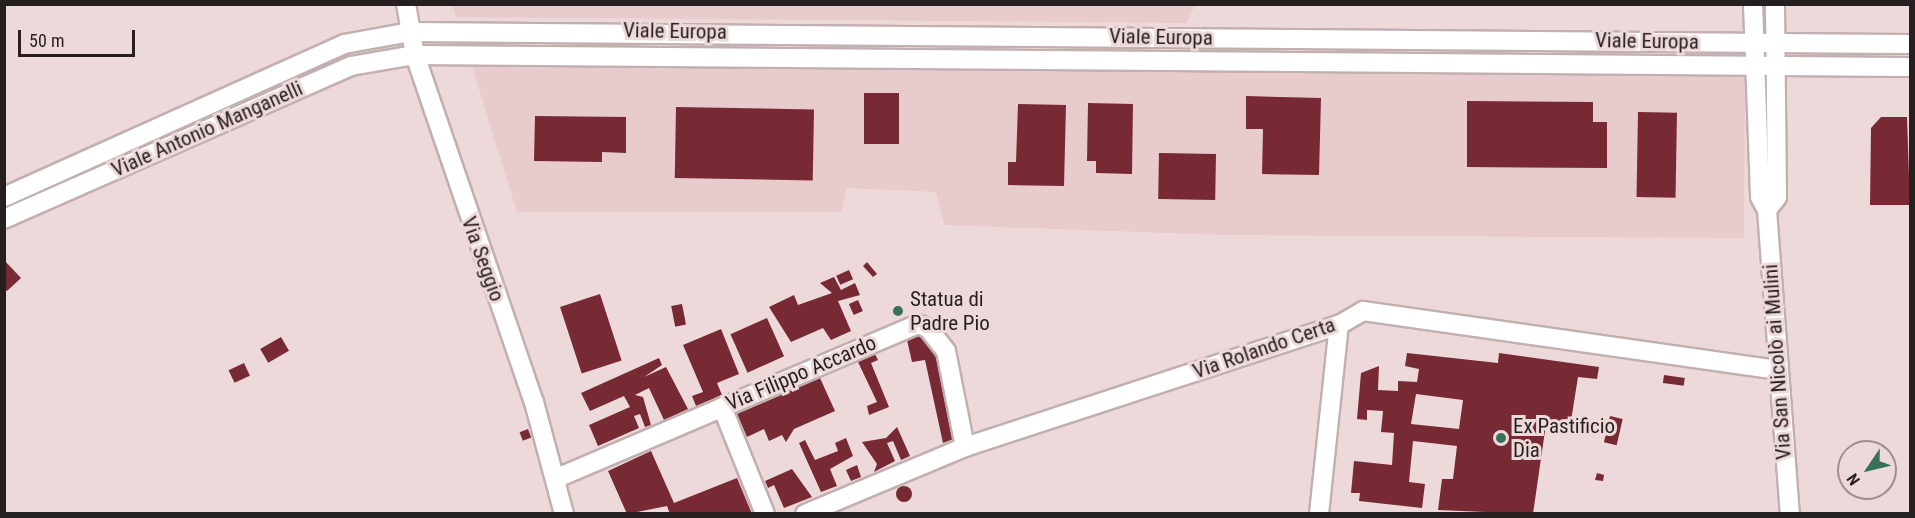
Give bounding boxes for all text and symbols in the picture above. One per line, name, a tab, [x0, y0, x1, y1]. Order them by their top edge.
street label: Viale Europa	[623, 17, 727, 45]
scale bar	[21, 18, 138, 56]
street label: Viale Europa	[1109, 23, 1213, 51]
street label: Viale Europa	[1595, 27, 1699, 55]
text: 50 m	[29, 30, 64, 51]
street label: Viale Antonio Manganelli	[108, 76, 306, 182]
street label: Via Seggio	[456, 213, 510, 305]
street label: Via San Nicolò ai Mulini	[1758, 263, 1796, 461]
place label: Statua di Padre Pio	[910, 286, 990, 336]
marker: Statua di Padre Pio	[891, 304, 905, 318]
street label: Via Rolando Certa	[1189, 312, 1339, 384]
street label: Via Filippo Accardo	[722, 330, 880, 416]
place label: Ex Pastificio Dia	[1513, 413, 1615, 463]
marker: Ex Pastificio Dia	[1494, 431, 1508, 445]
north arrow	[1837, 440, 1897, 500]
text: N	[1843, 470, 1864, 489]

